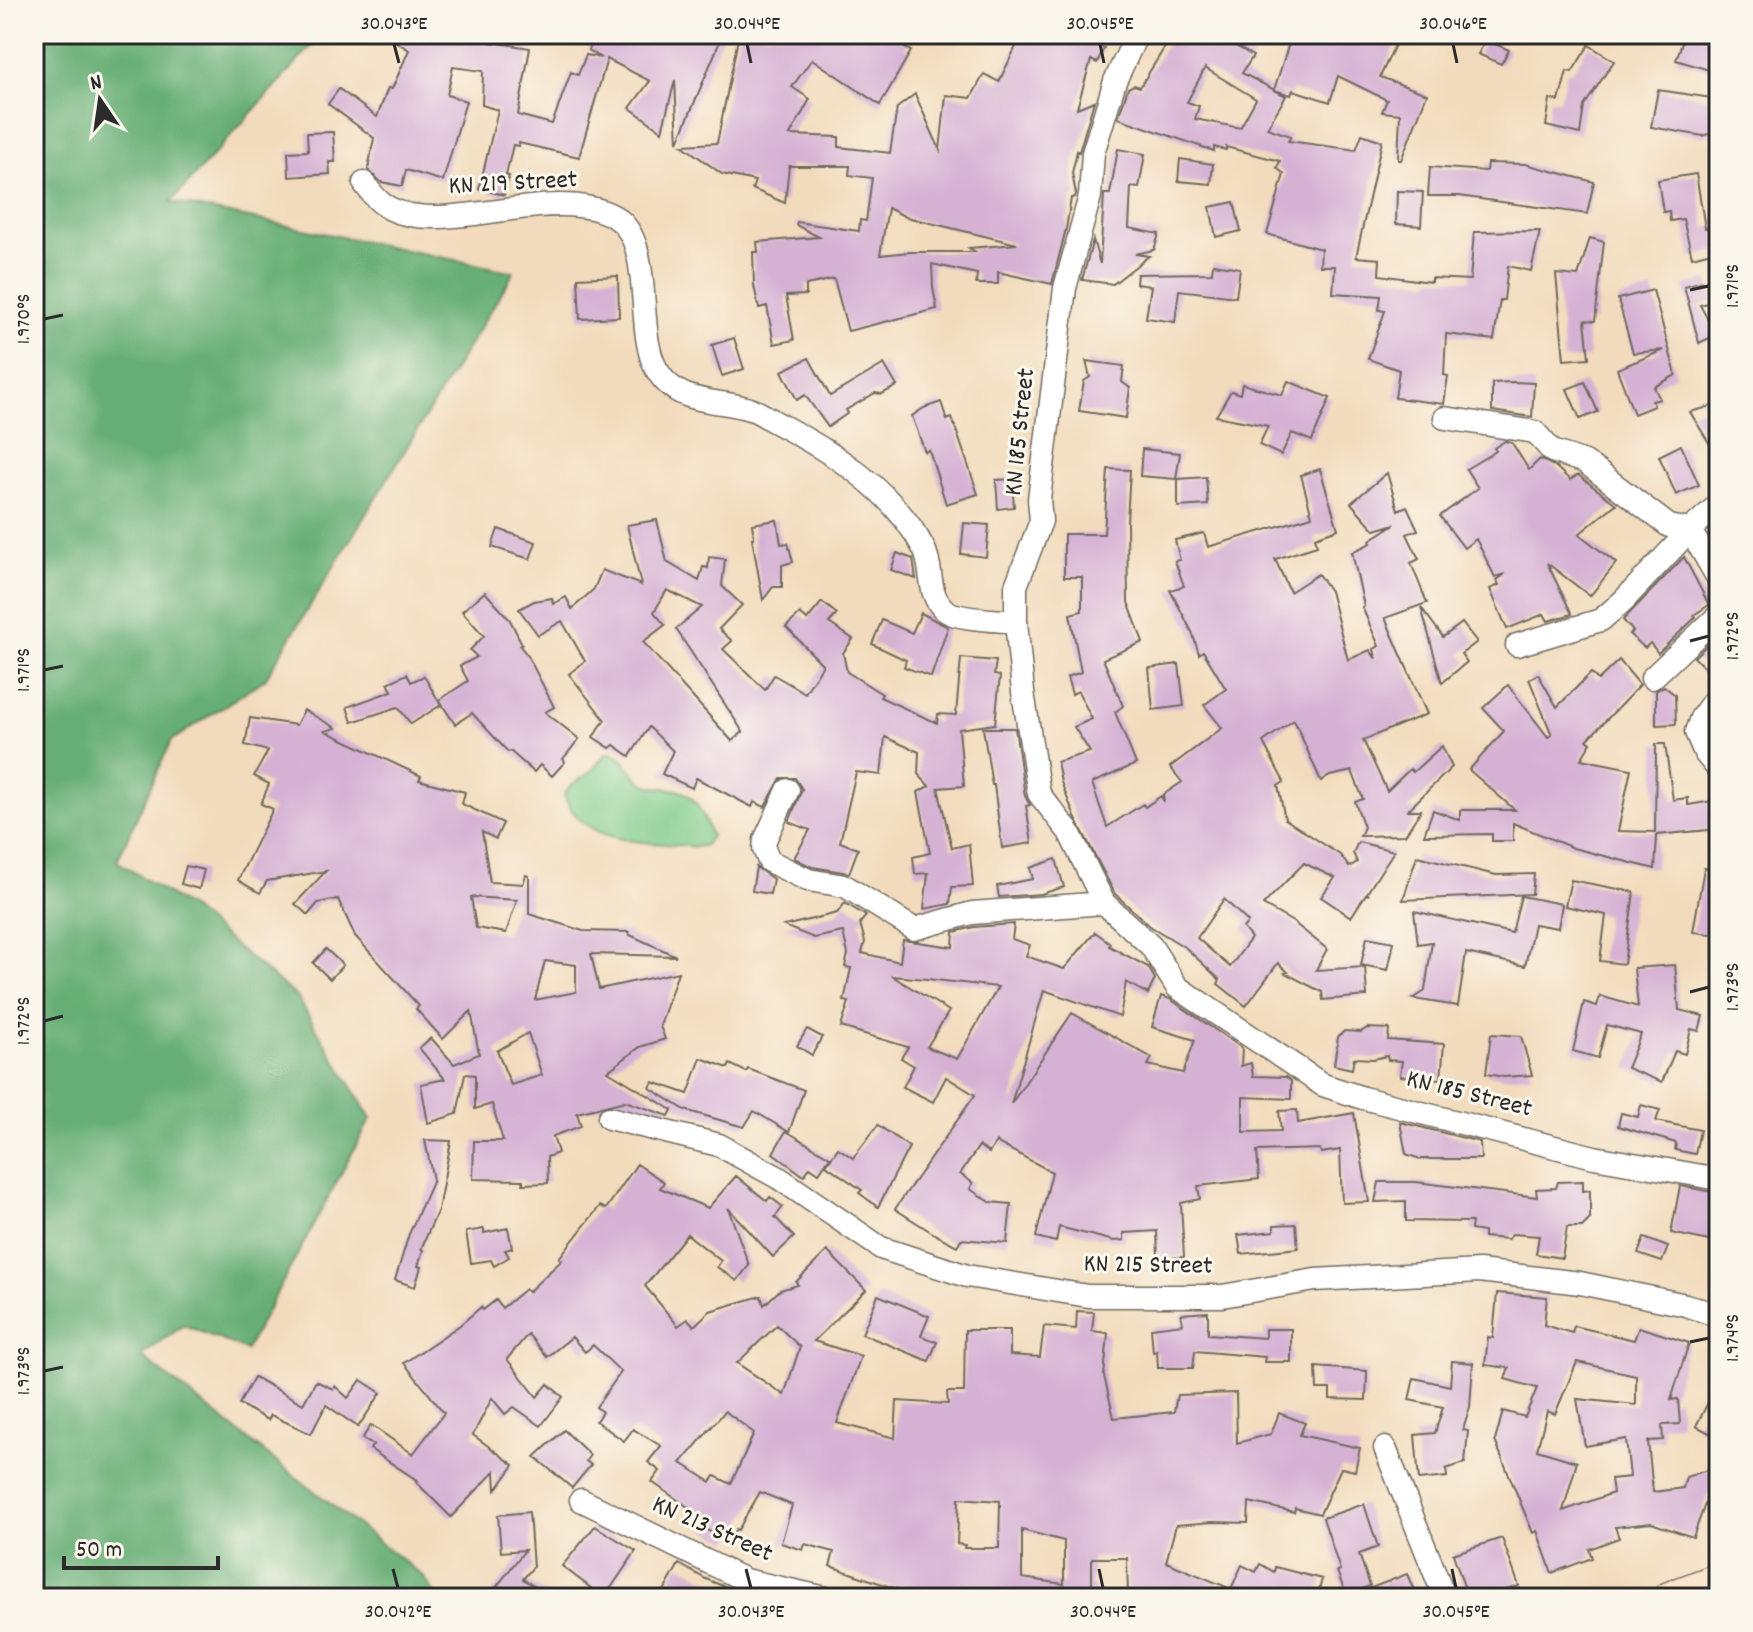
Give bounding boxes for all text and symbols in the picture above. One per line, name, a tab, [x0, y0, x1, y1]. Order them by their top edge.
text: 30.043°E	[361, 11, 427, 39]
text: 30.044°E	[714, 11, 780, 39]
text: 30.045°E	[1066, 11, 1134, 39]
text: 30.046°E	[1419, 11, 1487, 39]
north arrow	[60, 60, 140, 140]
text: N	[88, 68, 105, 100]
street label: KN 219 Street	[448, 162, 579, 206]
text: 1.971°S	[1720, 264, 1748, 308]
text: 1.970°S	[11, 294, 39, 344]
street label: KN 185 Street	[996, 366, 1046, 498]
text: 1.972°S	[1720, 612, 1748, 660]
text: 1.971°S	[11, 648, 39, 692]
text: 1.973°S	[1720, 963, 1748, 1011]
text: 1.972°S	[11, 997, 39, 1045]
street label: KN 185 Street	[1402, 1062, 1536, 1129]
street label: KN 215 Street	[1083, 1246, 1213, 1286]
text: 1.974°S	[1720, 1314, 1748, 1362]
text: 1.973°S	[11, 1347, 39, 1395]
street label: KN 213 Street	[646, 1487, 779, 1573]
scale bar	[64, 1520, 218, 1570]
text: 50 m	[76, 1534, 122, 1568]
text: 30.042°E	[365, 1599, 431, 1627]
text: 30.043°E	[718, 1599, 784, 1627]
text: 30.044°E	[1070, 1599, 1136, 1627]
text: 30.045°E	[1422, 1599, 1490, 1627]

